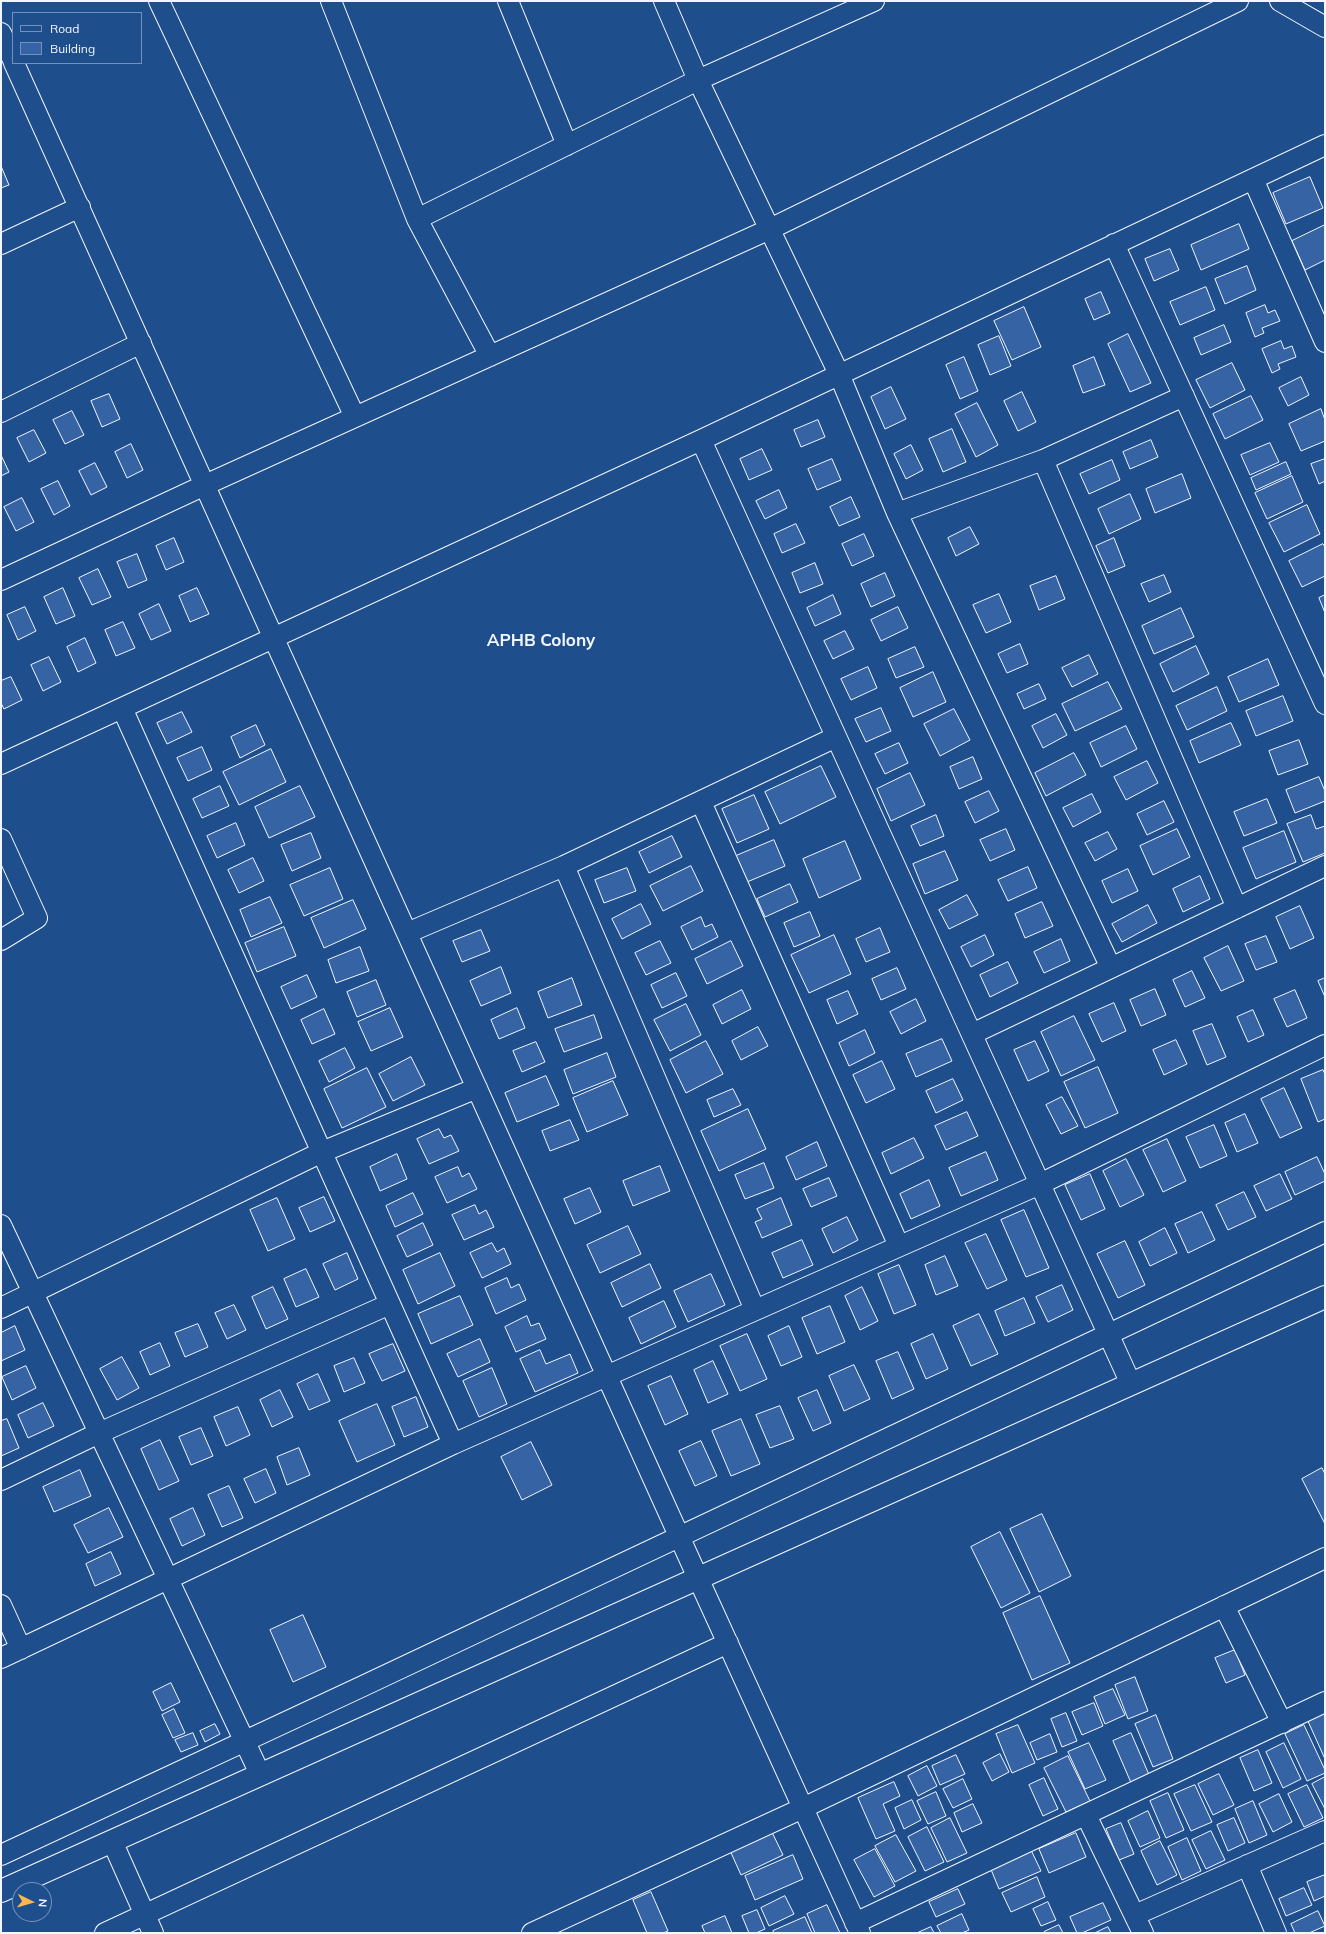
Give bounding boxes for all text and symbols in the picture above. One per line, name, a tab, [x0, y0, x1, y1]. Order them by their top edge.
legend	[12, 12, 142, 64]
text: Road	[50, 21, 79, 36]
text: Building	[50, 41, 95, 56]
district label: APHB Colony	[487, 631, 595, 651]
north arrow	[12, 1882, 52, 1922]
text: N	[36, 1898, 50, 1908]

